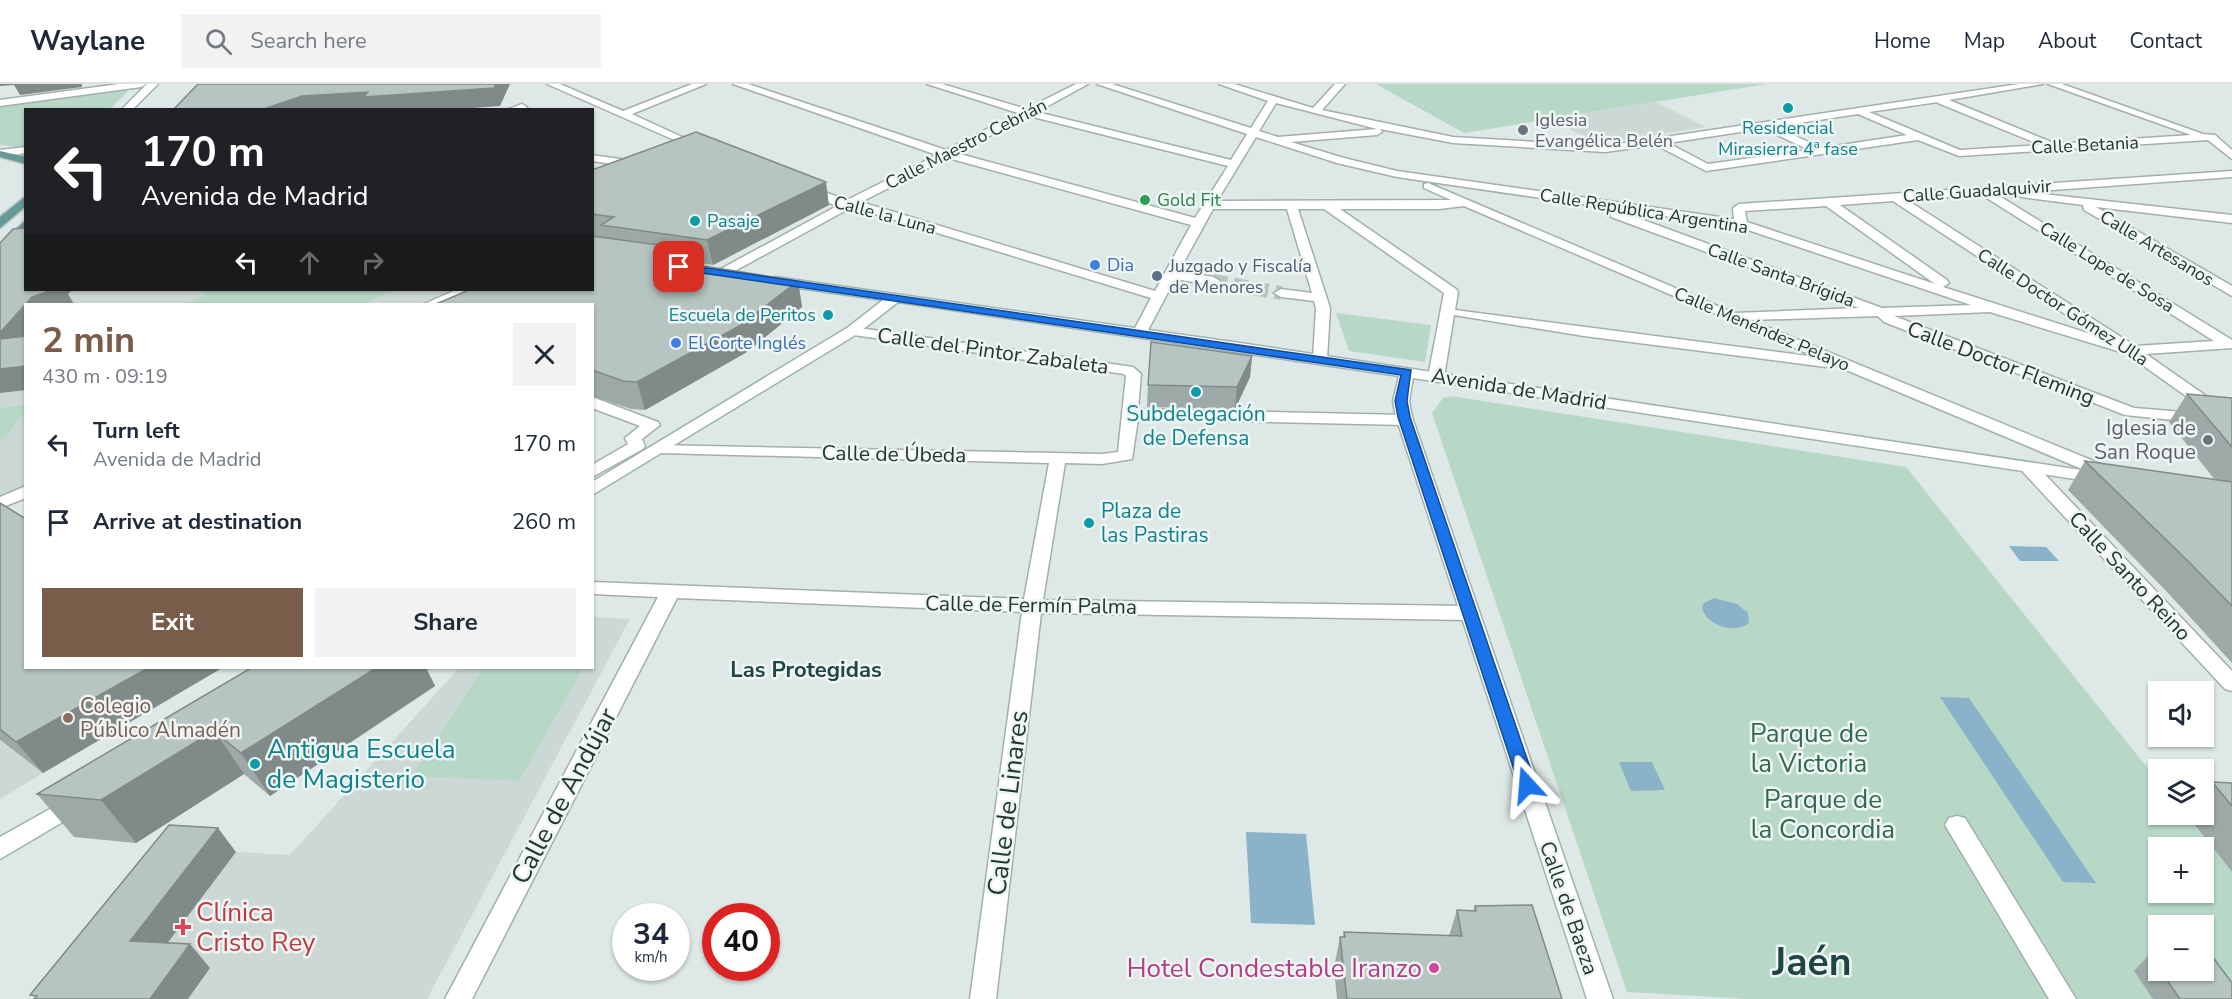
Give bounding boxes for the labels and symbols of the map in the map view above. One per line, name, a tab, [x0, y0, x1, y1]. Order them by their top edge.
street label: Calle Maestro Cebrián	[881, 93, 1051, 195]
marker: Residencial Mirasierra 4ª fase	[1781, 101, 1795, 115]
place label: Iglesia Evangélica Belén	[1535, 108, 1673, 153]
place label: Residencial Mirasierra 4ª fase	[1718, 116, 1858, 161]
marker: Iglesia Evangélica Belén	[1516, 123, 1530, 137]
street label: Calle Betania	[2031, 130, 2139, 160]
street label: Calle Guadalquivir	[1902, 174, 2053, 208]
street label: Calle República Argentina	[1538, 183, 1750, 239]
place label: Gold Fit	[1157, 188, 1221, 212]
street label: Calle la Luna	[831, 190, 939, 240]
marker: Gold Fit	[1138, 193, 1152, 207]
street label: Calle Artesanos	[2096, 204, 2218, 292]
place label: Pasaje	[707, 209, 760, 233]
marker: Pasaje	[688, 214, 702, 228]
street label: Calle Lope de Sosa	[2035, 216, 2179, 318]
street label: Calle Santa Brígida	[1704, 237, 1858, 313]
pin	[653, 241, 704, 292]
street label: Calle Doctor Gómez Ulla	[1973, 243, 2153, 371]
place label: Dia	[1107, 253, 1134, 277]
place label: Juzgado y Fiscalía de Menores	[1168, 254, 1312, 299]
marker: Dia	[1088, 258, 1102, 272]
marker: Juzgado y Fiscalía de Menores	[1150, 269, 1164, 283]
street label: Calle Menéndez Pelayo	[1671, 281, 1853, 377]
place label: Escuela de Peritos	[669, 303, 816, 327]
marker: Escuela de Peritos	[821, 308, 835, 322]
street label: Calle Doctor Fleming	[1903, 314, 2099, 412]
street label: Calle del Pintor Zabaleta	[876, 321, 1110, 381]
place label: El Corte Inglés	[688, 331, 806, 355]
marker: El Corte Inglés	[669, 336, 683, 350]
street label: Avenida de Madrid	[1429, 361, 1609, 417]
marker: Subdelegación de Defensa	[1189, 385, 1203, 399]
place label: Subdelegación de Defensa	[1126, 400, 1266, 452]
place label: Iglesia de San Roque	[2094, 414, 2196, 466]
marker: Iglesia de San Roque	[2201, 433, 2215, 447]
street label: Calle de Úbeda	[821, 439, 967, 469]
place label: Plaza de las Pastiras	[1101, 497, 1209, 549]
street label: Calle Santo Reino	[2063, 505, 2197, 647]
marker: Plaza de las Pastiras	[1082, 516, 1096, 530]
street label: Calle de Fermín Palma	[925, 589, 1137, 621]
district label: Las Protegidas	[730, 655, 882, 685]
place label: Colegio Público Almadén	[80, 692, 241, 744]
street label: Calle de Andújar	[503, 701, 626, 890]
street label: Calle de Linares	[979, 708, 1037, 898]
marker: Colegio Público Almadén	[61, 711, 75, 725]
park label: Parque de la Victoria	[1750, 716, 1868, 781]
place label: Antigua Escuela de Magisterio	[267, 732, 456, 797]
position arrow	[1495, 753, 1559, 817]
marker: Antigua Escuela de Magisterio	[248, 757, 262, 771]
park label: Parque de la Concordia	[1751, 782, 1895, 847]
street label: Calle de Baeza	[1533, 837, 1605, 979]
place label: Clínica Cristo Rey	[196, 895, 316, 960]
speed limit sign: 40	[702, 903, 780, 981]
marker: Clínica Cristo Rey	[174, 918, 192, 936]
district label: Jaén	[1771, 936, 1852, 989]
place label: Hotel Condestable Iranzo	[1127, 951, 1422, 986]
marker: Hotel Condestable Iranzo	[1427, 961, 1441, 975]

